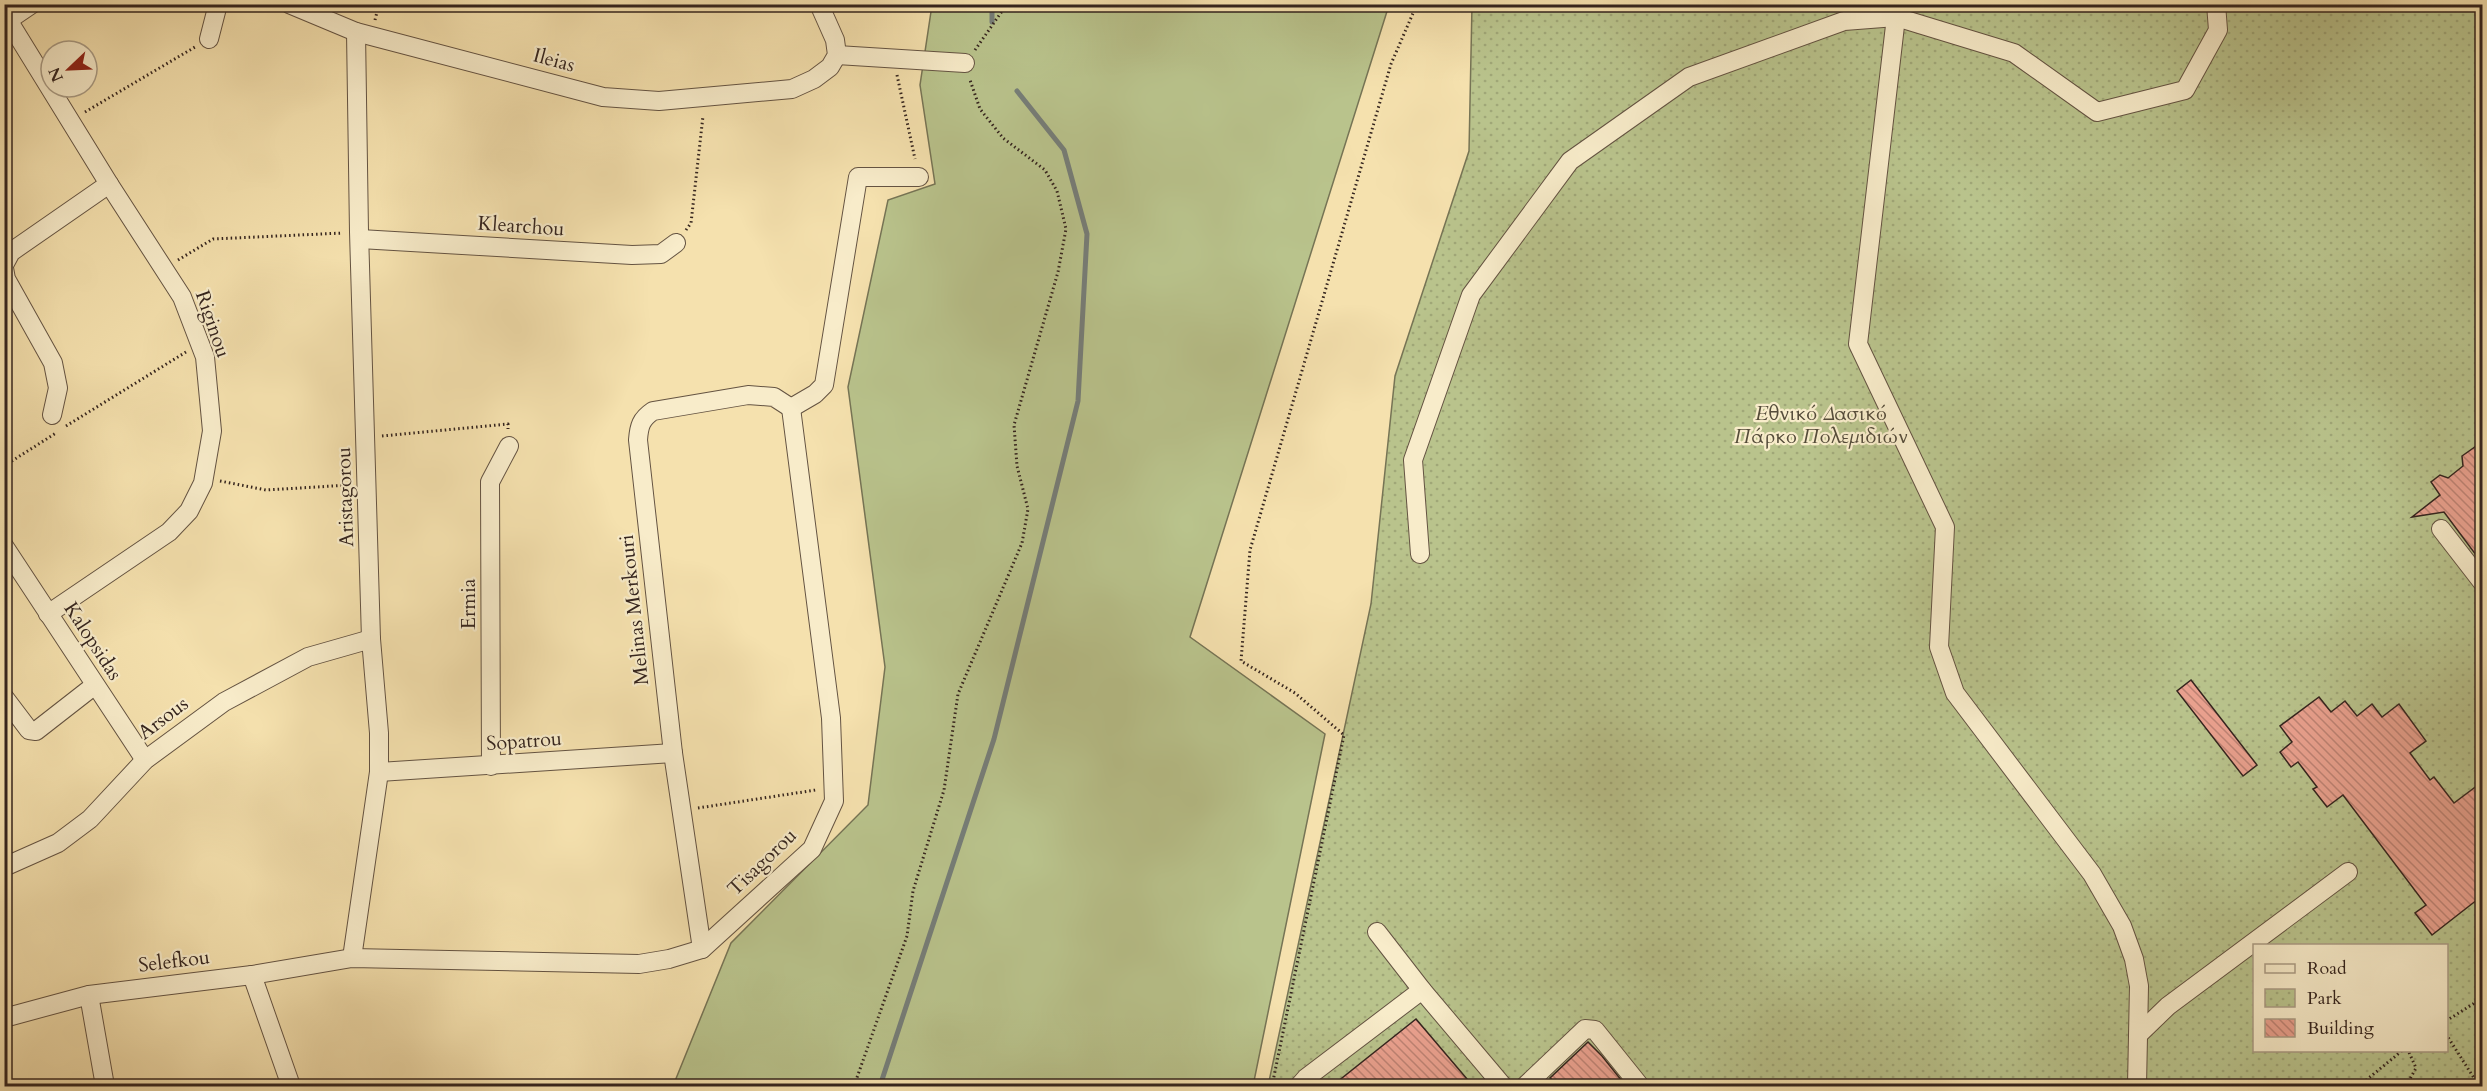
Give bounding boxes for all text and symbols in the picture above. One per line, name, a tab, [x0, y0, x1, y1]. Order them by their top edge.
north arrow	[39, 39, 99, 99]
street label: Ileias	[530, 42, 578, 78]
text: N	[43, 64, 69, 85]
street label: Klearchou	[477, 210, 565, 242]
street label: Riginou	[189, 287, 237, 361]
park label: Εθνικό Δασικό Πάρκο Πολεμιδιών	[1734, 400, 1908, 450]
street label: Aristagorou	[330, 447, 360, 547]
street label: Melinas Merkouri	[613, 533, 655, 687]
street label: Ermia	[455, 578, 482, 629]
street label: Kalopsidas	[58, 597, 128, 685]
street label: Arsous	[132, 690, 194, 746]
street label: Sopatrou	[485, 725, 563, 757]
street label: Tisagorou	[721, 822, 803, 902]
street label: Selefkou	[137, 943, 211, 979]
legend	[2253, 944, 2448, 1052]
text: Road	[2307, 956, 2347, 981]
text: Park	[2307, 986, 2342, 1011]
text: Building	[2307, 1016, 2375, 1041]

